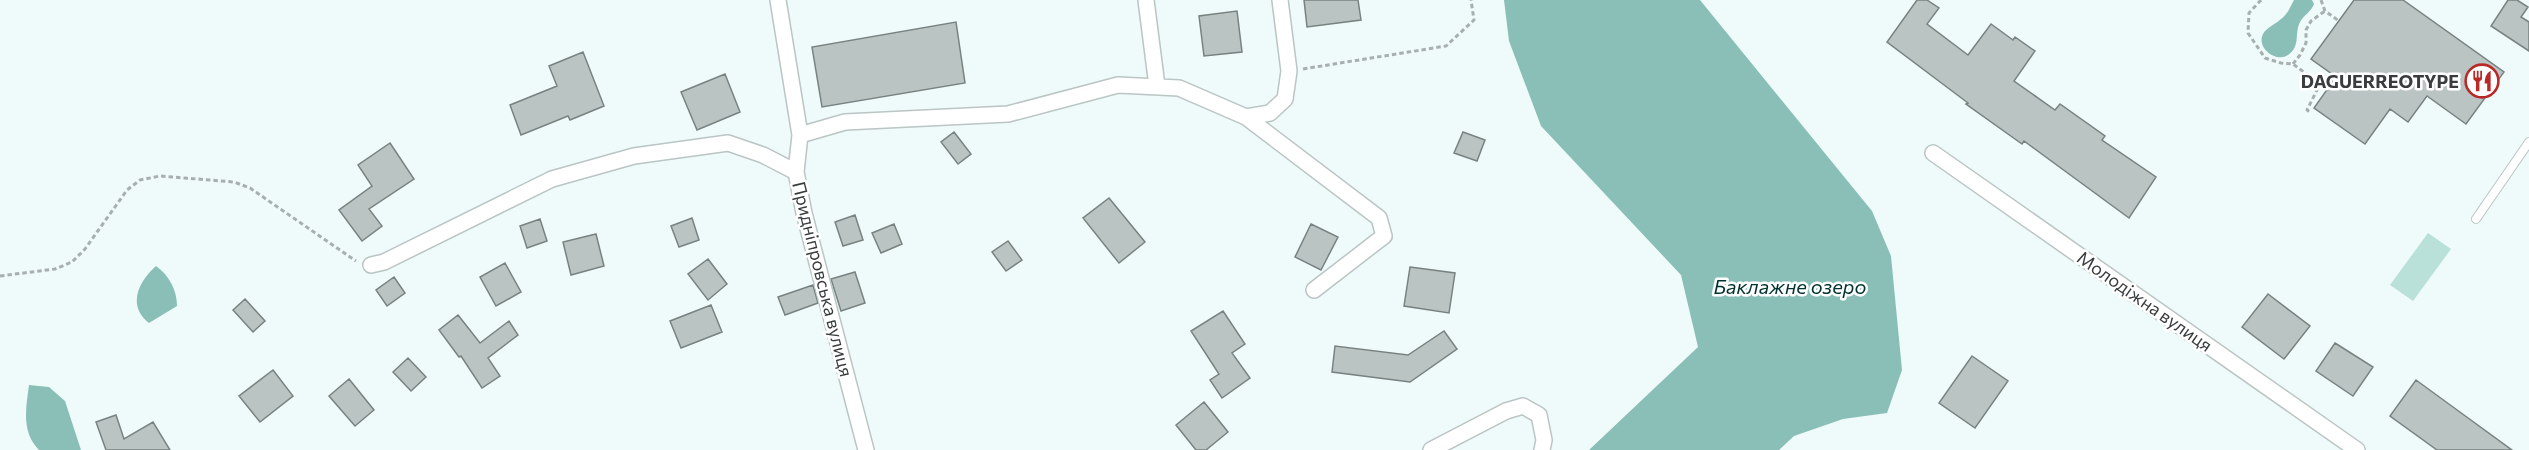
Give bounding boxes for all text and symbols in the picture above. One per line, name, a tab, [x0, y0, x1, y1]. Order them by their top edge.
restaurant icon: DAGUERREOTYPE	[2464, 63, 2500, 99]
place label: DAGUERREOTYPE	[2301, 70, 2459, 92]
street label: Придніпровська вулиця	[788, 179, 858, 379]
street label: Молодіжна вулиця	[2073, 246, 2217, 356]
water label: Баклажне озеро	[1714, 274, 1867, 298]

